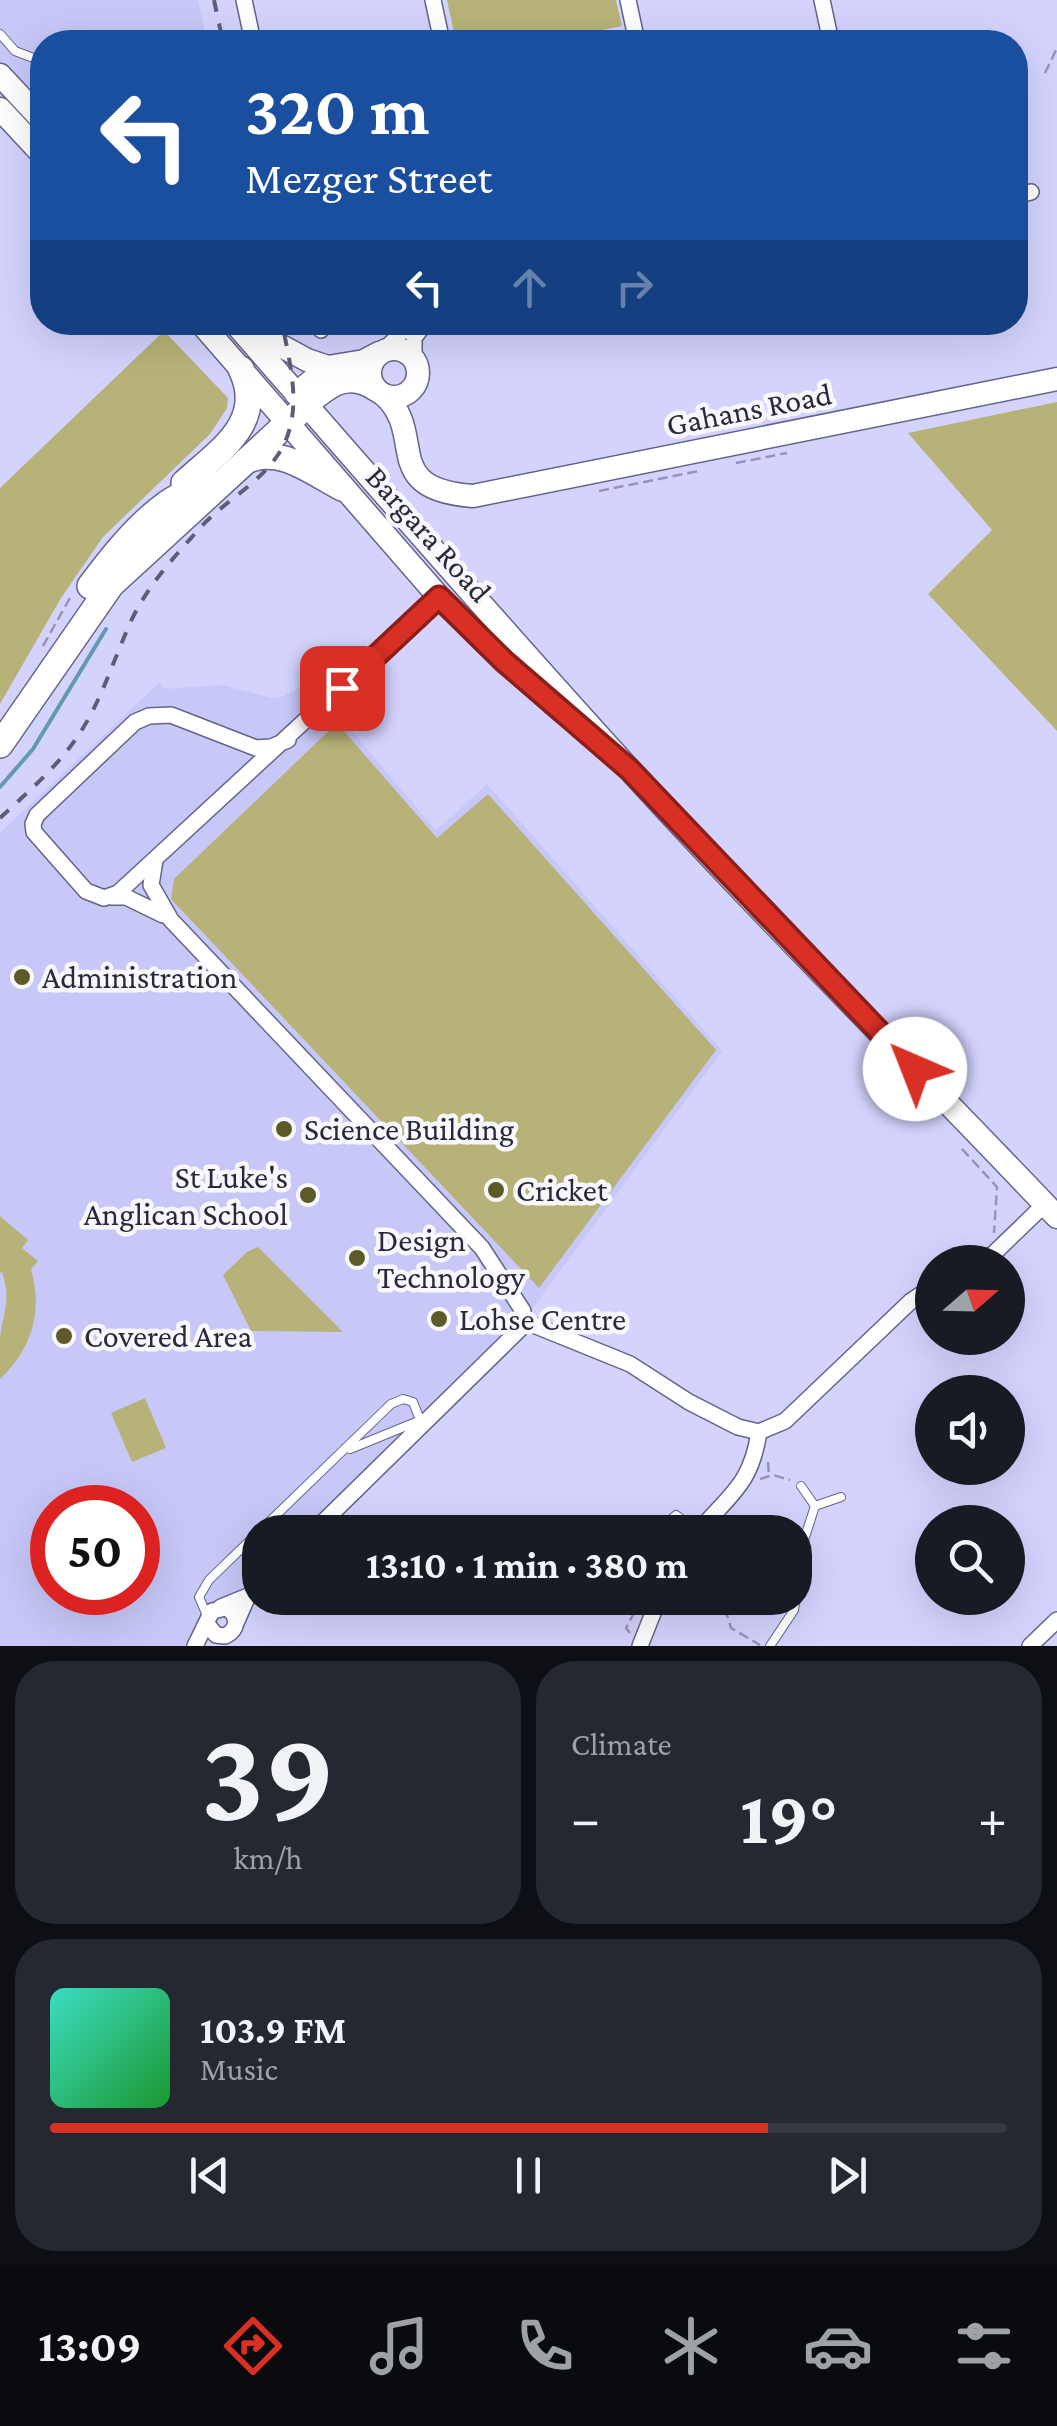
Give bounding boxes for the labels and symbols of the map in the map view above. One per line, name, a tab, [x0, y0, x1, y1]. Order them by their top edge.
street label: Gahans Road	[663, 375, 835, 443]
street label: Bargara Road	[359, 459, 499, 609]
pin	[300, 646, 385, 731]
place label: Administration	[42, 959, 237, 995]
marker: Administration	[11, 966, 33, 988]
position arrow	[863, 1017, 967, 1121]
place label: Science Building	[304, 1111, 514, 1147]
marker: Science Building	[273, 1118, 295, 1140]
place label: St Luke's Anglican School	[84, 1159, 288, 1232]
place label: Cricket	[516, 1172, 608, 1208]
marker: Cricket	[485, 1179, 507, 1201]
marker: St Luke's Anglican School	[297, 1184, 319, 1206]
place label: Design Technology	[377, 1222, 525, 1295]
north arrow	[915, 1245, 1025, 1355]
marker: Design Technology	[346, 1247, 368, 1269]
place label: Lohse Centre	[459, 1301, 626, 1337]
marker: Lohse Centre	[428, 1308, 450, 1330]
place label: Covered Area	[84, 1318, 253, 1354]
marker: Covered Area	[53, 1325, 75, 1347]
speed limit sign: 50	[30, 1485, 160, 1615]

